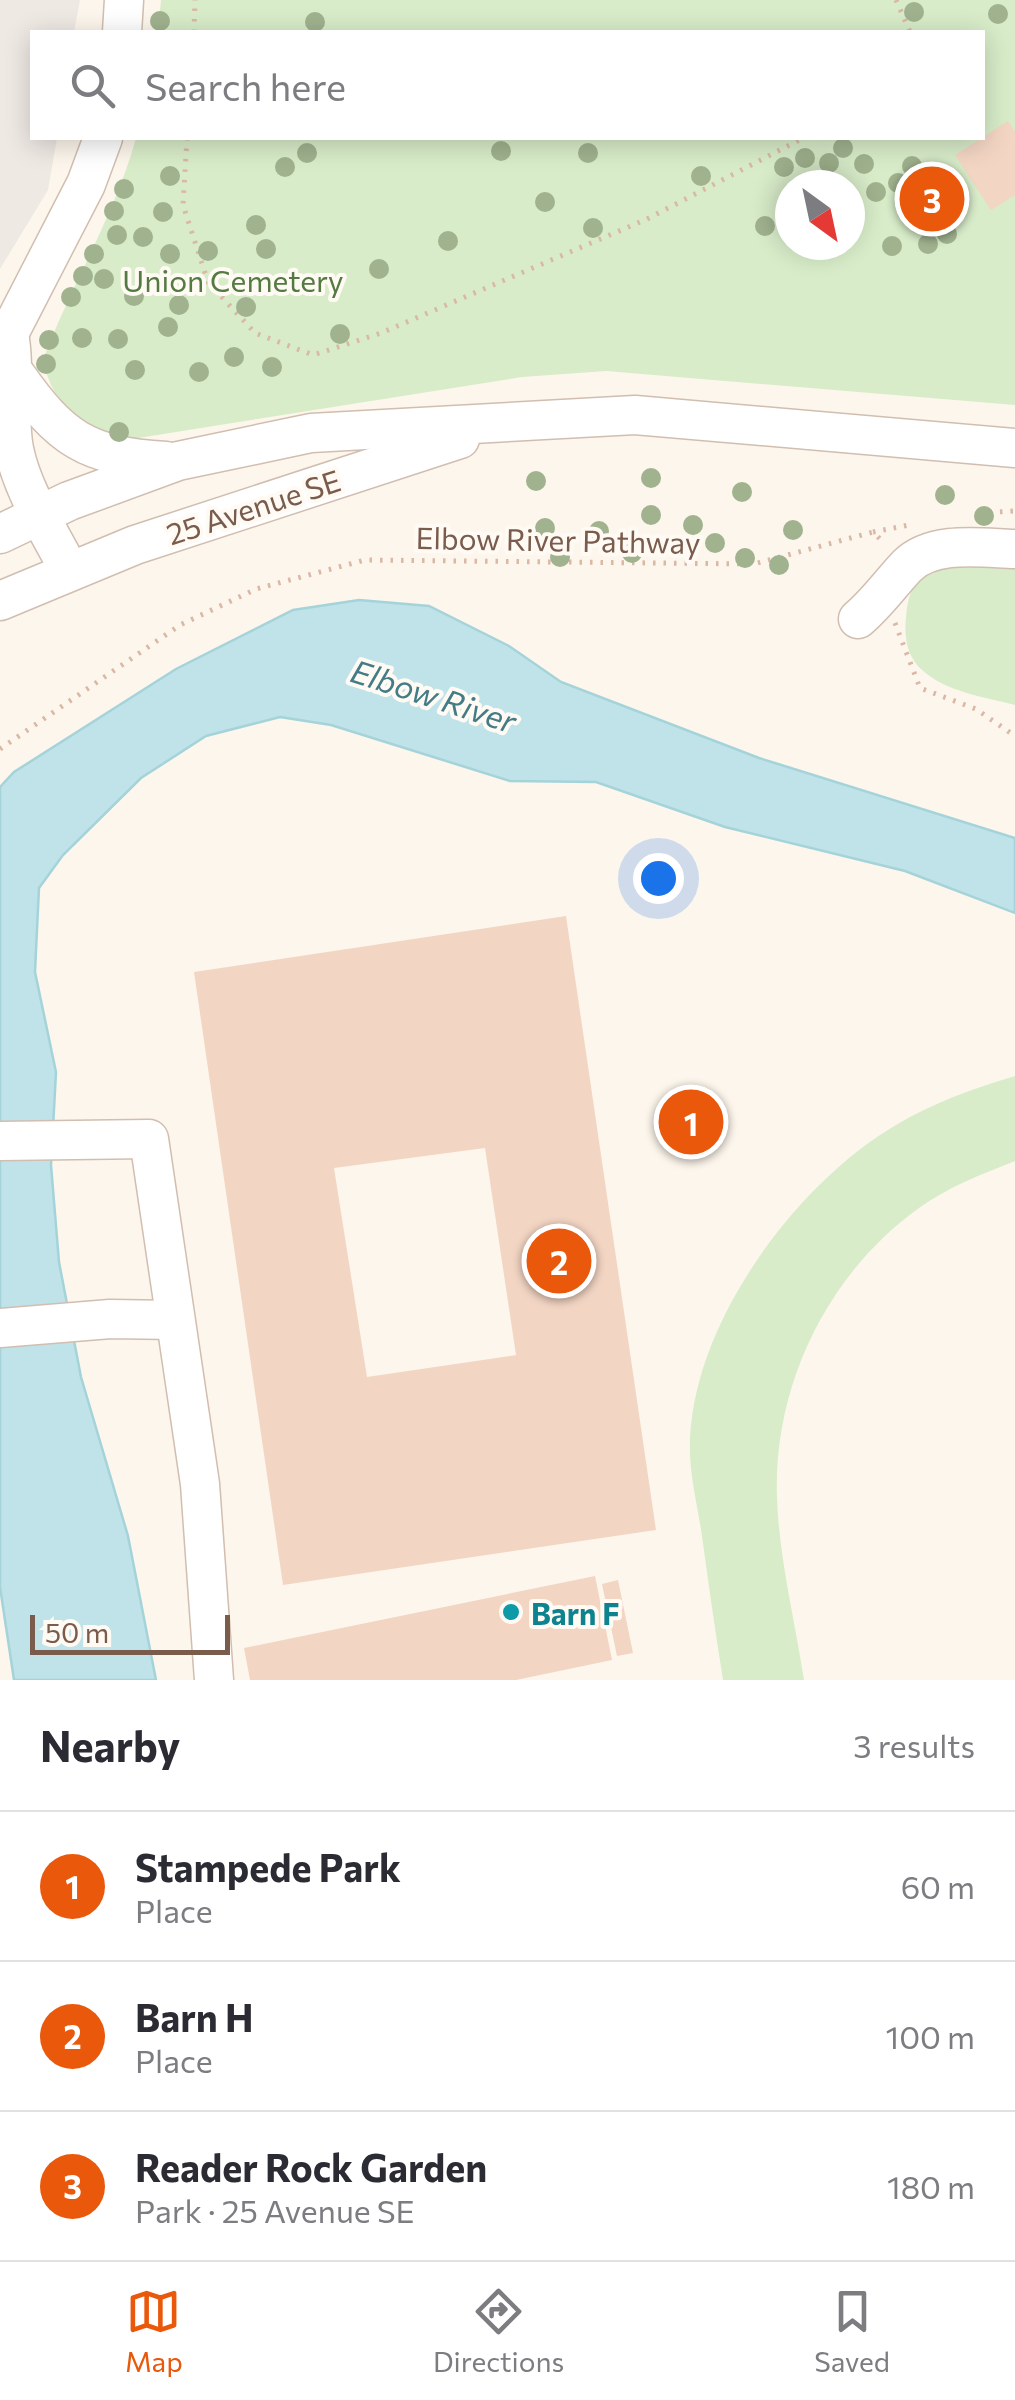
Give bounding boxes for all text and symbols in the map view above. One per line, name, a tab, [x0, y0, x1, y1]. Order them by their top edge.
search box	[30, 30, 985, 140]
icon: search	[65, 58, 120, 113]
text: Search here	[145, 62, 346, 109]
pin: 3	[900, 162, 964, 236]
north arrow	[775, 170, 865, 260]
park label: Union Cemetery	[122, 261, 344, 298]
street label: 25 Avenue SE	[161, 460, 345, 552]
street label: Elbow River Pathway	[415, 518, 701, 560]
water label: Elbow River	[346, 649, 523, 741]
your location	[633, 853, 684, 904]
pin: 1	[658, 1084, 724, 1160]
pin: 2	[526, 1224, 592, 1298]
place label: Barn F	[531, 1594, 619, 1631]
marker: Barn F	[500, 1601, 522, 1623]
scale bar	[30, 1610, 230, 1654]
text: 50 m	[45, 1615, 109, 1649]
text: Nearby	[40, 1719, 180, 1771]
text: 3 results	[853, 1725, 975, 1765]
text: Stampede Park	[135, 1843, 401, 1890]
text: 1	[65, 1866, 80, 1906]
text: 60 m	[901, 1866, 975, 1906]
text: Place	[135, 1890, 213, 1930]
text: Barn H	[135, 1993, 254, 2040]
text: 2	[63, 2016, 82, 2056]
text: 100 m	[886, 2016, 975, 2056]
text: Place	[135, 2040, 213, 2080]
text: Reader Rock Garden	[135, 2143, 487, 2190]
text: 3	[63, 2166, 82, 2206]
text: 180 m	[887, 2166, 975, 2206]
text: Park · 25 Avenue SE	[135, 2190, 415, 2230]
tab: Map	[125, 2284, 183, 2378]
tab: Directions	[433, 2284, 564, 2378]
tab: Saved	[814, 2284, 890, 2378]

